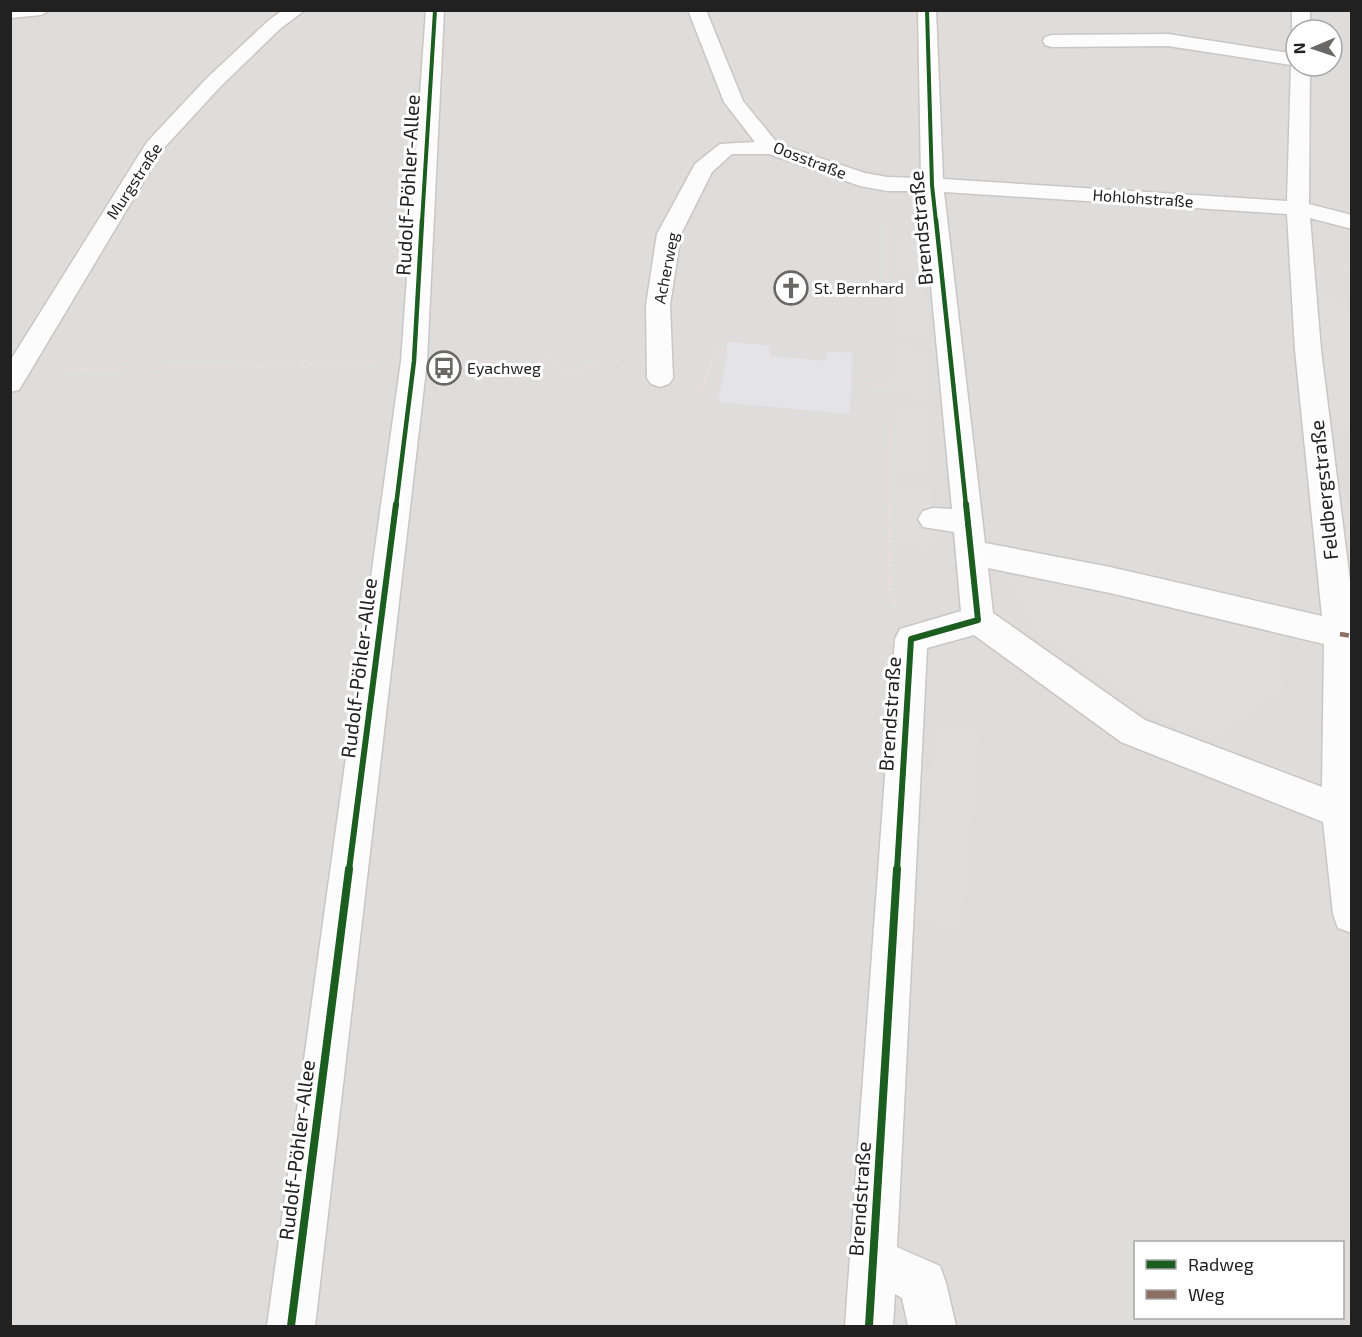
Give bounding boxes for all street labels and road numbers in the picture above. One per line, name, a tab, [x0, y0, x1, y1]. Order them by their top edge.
street label: Rudolf-Pöhler-Allee	[390, 94, 424, 276]
street label: Oosstraße	[771, 137, 849, 182]
street label: Murgstraße	[102, 139, 165, 222]
street label: Brendstraße	[903, 170, 937, 286]
street label: Hohlohstraße	[1092, 185, 1194, 211]
street label: Acherweg	[649, 230, 682, 305]
street label: Feldbergstraße	[1304, 419, 1342, 561]
street label: Rudolf-Pöhler-Allee	[335, 576, 381, 759]
street label: Brendstraße	[873, 656, 905, 772]
street label: Rudolf-Pöhler-Allee	[273, 1058, 319, 1241]
street label: Brendstraße	[843, 1141, 875, 1257]

